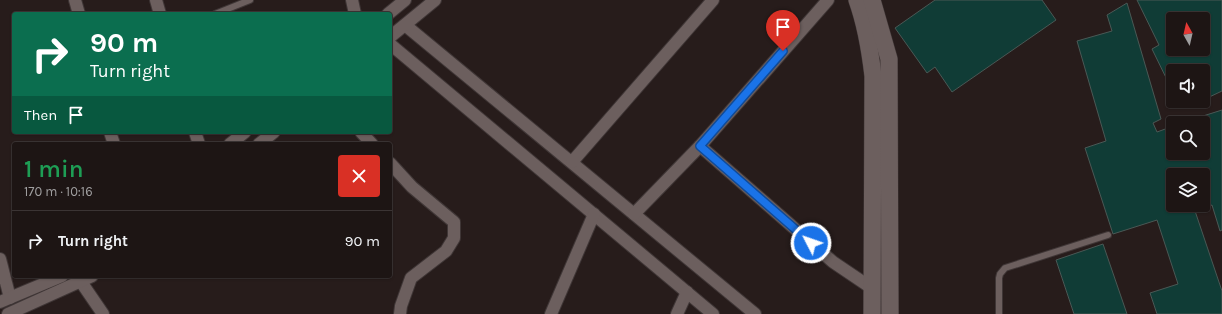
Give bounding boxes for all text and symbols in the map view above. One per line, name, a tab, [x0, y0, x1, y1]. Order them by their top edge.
pin	[766, 10, 800, 51]
north arrow	[1166, 12, 1210, 56]
map controls	[1166, 12, 1210, 212]
icon: arrive	[772, 16, 794, 38]
text: 90 m	[90, 26, 158, 59]
icon: right	[24, 28, 76, 80]
text: Turn right	[90, 60, 170, 82]
button: sound	[1166, 64, 1210, 108]
icon: arrive	[65, 104, 87, 126]
text: Then	[24, 106, 57, 124]
button: search	[1166, 116, 1210, 160]
text: 1 min	[24, 155, 84, 183]
button: close	[338, 155, 380, 197]
button: layers	[1166, 168, 1210, 212]
text: 170 m · 10:16	[24, 184, 93, 199]
position arrow	[790, 222, 832, 264]
icon: right	[24, 230, 46, 252]
text: Turn right	[58, 232, 128, 250]
text: 90 m	[345, 232, 380, 250]

